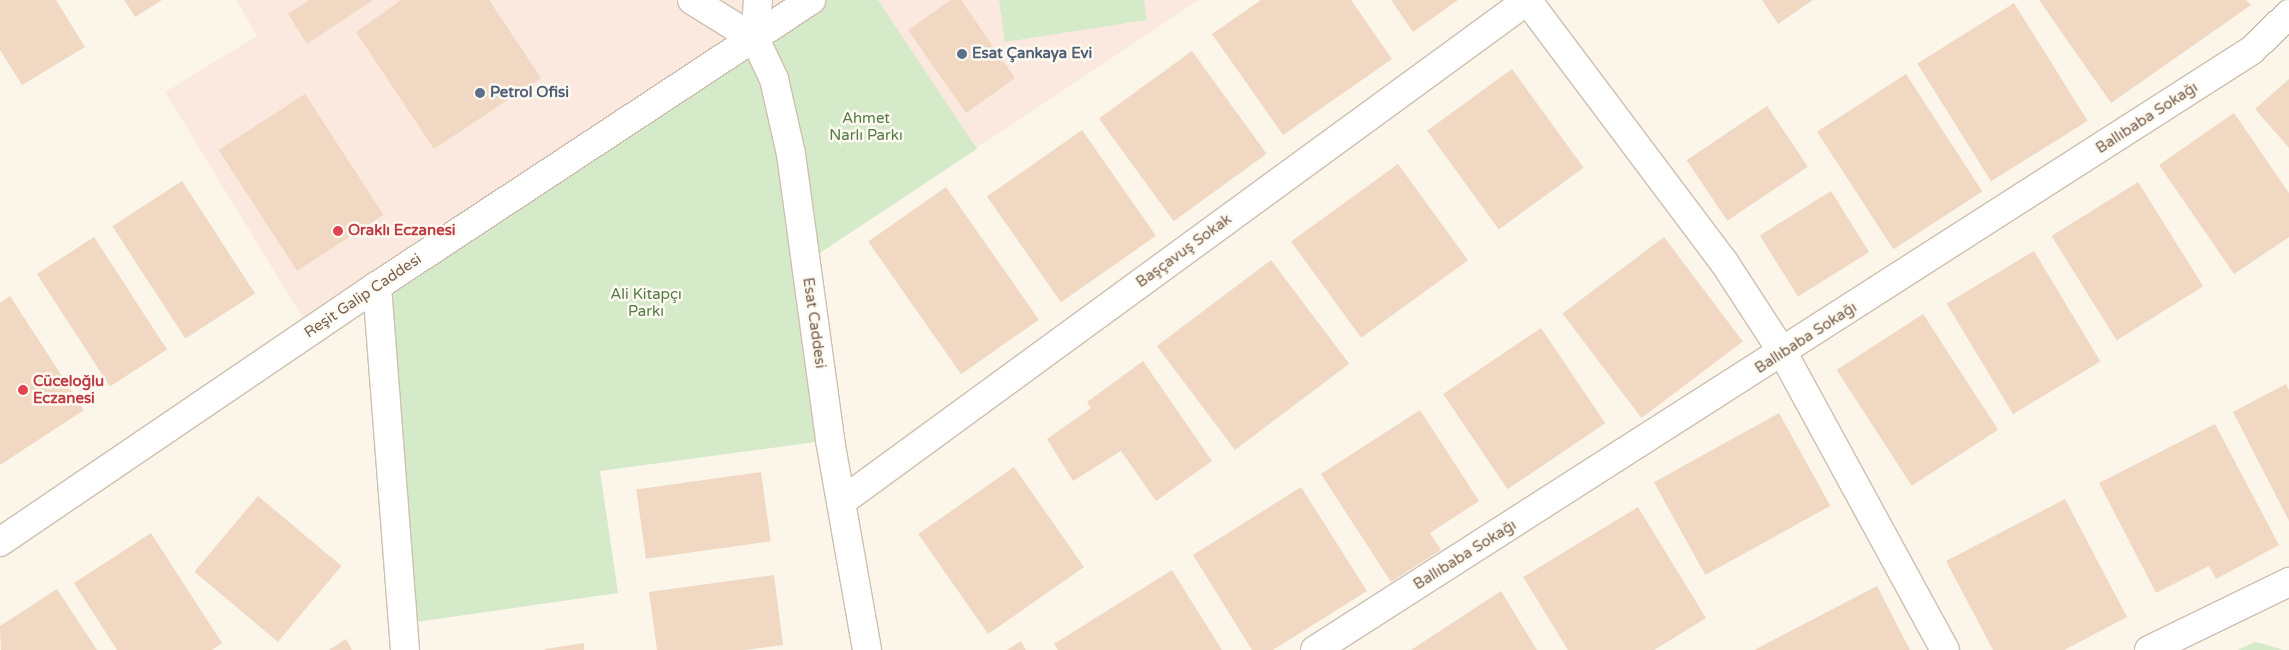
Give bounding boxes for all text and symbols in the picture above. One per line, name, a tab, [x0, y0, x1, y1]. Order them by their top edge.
place label: Esat Çankaya Evi	[972, 45, 1092, 63]
marker: Esat Çankaya Evi	[956, 48, 968, 60]
street label: Ballıbaba Sokağı	[2093, 78, 2201, 158]
place label: Petrol Ofisi	[490, 84, 569, 102]
marker: Petrol Ofisi	[474, 87, 486, 99]
park label: Ahmet Narlı Parkı	[829, 109, 903, 144]
street label: Başçavuş Sokak	[1133, 210, 1235, 292]
place label: Oraklı Eczanesi	[348, 222, 456, 240]
marker: Oraklı Eczanesi	[332, 225, 344, 237]
street label: Reşit Galip Caddesi	[301, 250, 425, 342]
street label: Esat Caddesi	[799, 276, 829, 370]
park label: Ali Kitapçı Parkı	[610, 285, 682, 320]
street label: Ballıbaba Sokağı	[1752, 298, 1860, 378]
place label: Cüceloğlu Eczanesi	[33, 372, 104, 407]
marker: Cüceloğlu Eczanesi	[17, 384, 29, 396]
street label: Ballıbaba Sokağı	[1410, 516, 1520, 594]

